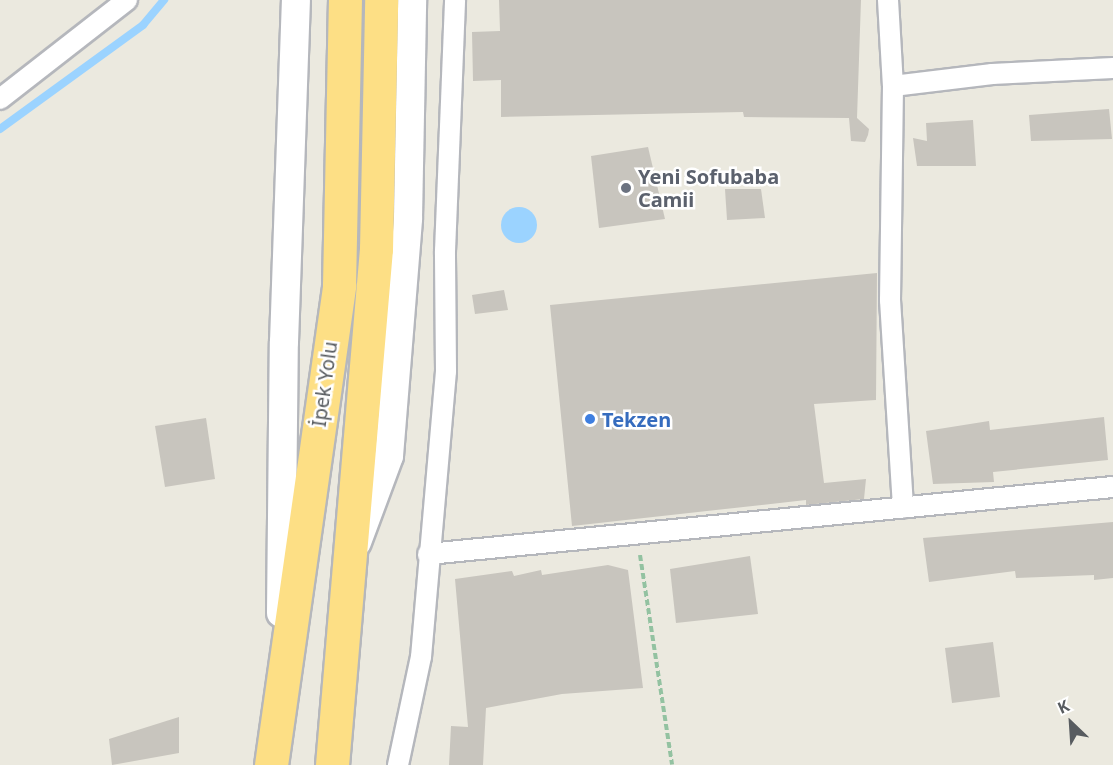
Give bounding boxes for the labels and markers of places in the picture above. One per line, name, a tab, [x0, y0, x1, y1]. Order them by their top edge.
place label: Yeni Sofubaba Camii	[638, 164, 779, 211]
marker: Yeni Sofubaba Camii	[619, 181, 633, 195]
place label: Tekzen	[602, 407, 671, 431]
marker: Tekzen	[583, 412, 597, 426]

